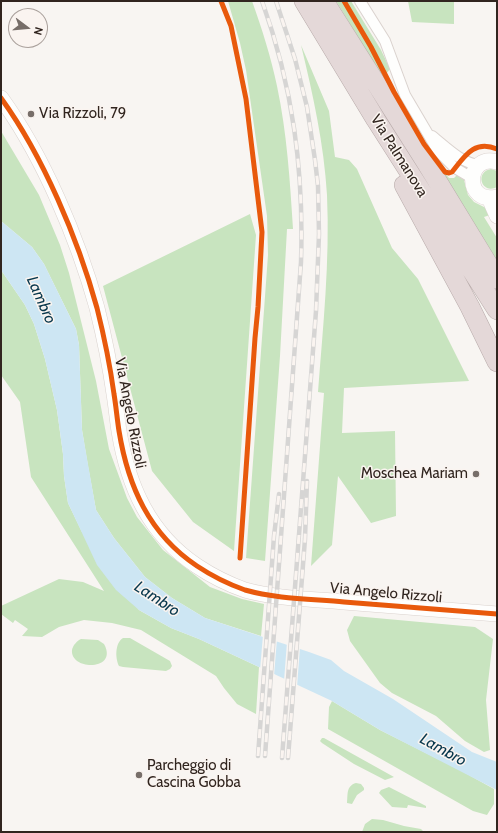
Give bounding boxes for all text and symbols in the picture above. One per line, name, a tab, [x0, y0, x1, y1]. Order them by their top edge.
north arrow	[8, 8, 48, 48]
text: N	[31, 25, 46, 37]
place label: Via Rizzoli, 79	[39, 105, 126, 123]
marker: Via Rizzoli, 79	[26, 109, 36, 119]
street label: Via Palmanova	[366, 111, 432, 201]
water label: Lambro	[22, 273, 60, 327]
street label: Via Angelo Rizzoli	[110, 356, 150, 470]
place label: Moschea Mariam	[361, 465, 468, 483]
marker: Moschea Mariam	[471, 469, 481, 479]
water label: Lambro	[131, 577, 183, 621]
street label: Via Angelo Rizzoli	[329, 579, 443, 607]
water label: Lambro	[416, 729, 470, 771]
place label: Parcheggio di Cascina Gobba	[147, 757, 241, 792]
marker: Parcheggio di Cascina Gobba	[134, 770, 144, 780]

